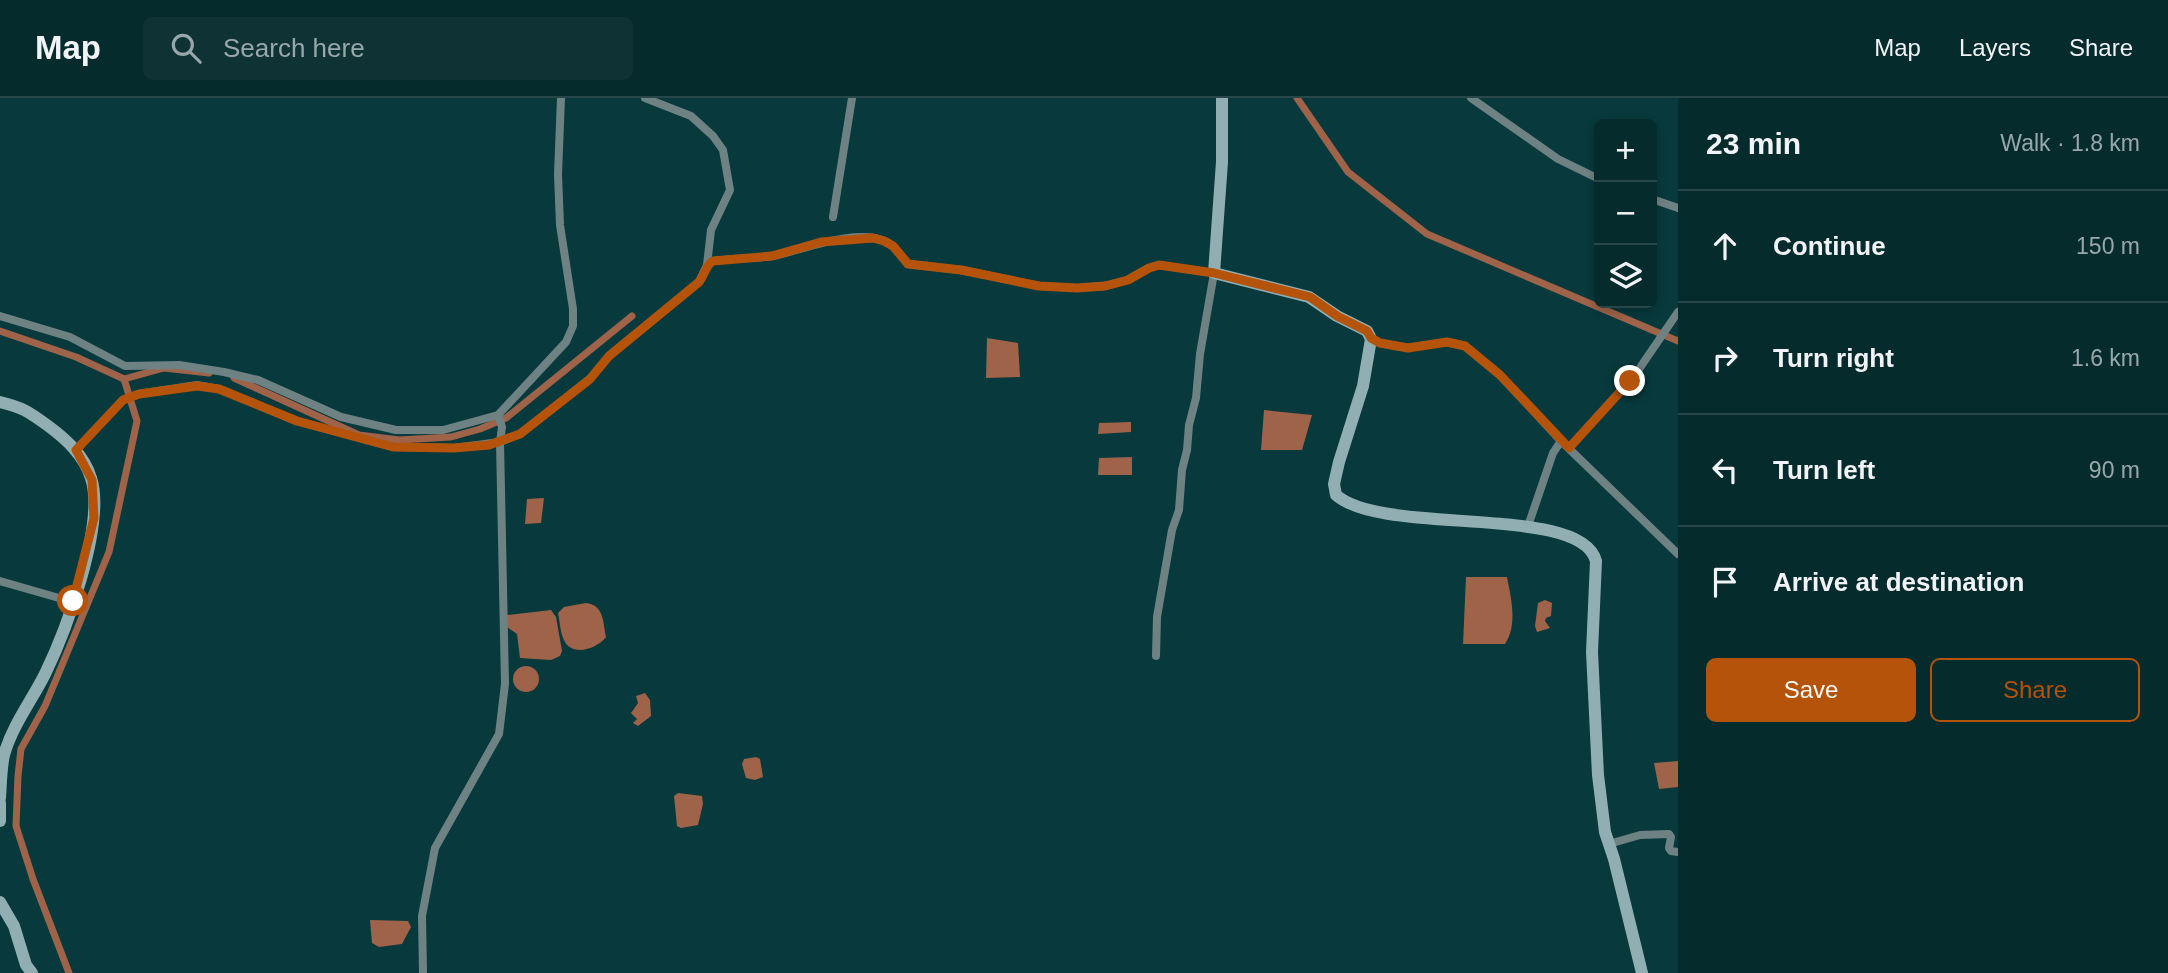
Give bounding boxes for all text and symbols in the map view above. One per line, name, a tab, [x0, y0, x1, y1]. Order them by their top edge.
search box	[143, 17, 633, 80]
text: Map	[35, 29, 101, 66]
icon: search	[167, 29, 205, 67]
text: Search here	[223, 33, 365, 63]
text: Map	[1874, 34, 1921, 61]
text: Layers	[1959, 34, 2031, 61]
text: Share	[2069, 34, 2133, 61]
map controls	[1594, 119, 1657, 308]
button: +	[1594, 119, 1657, 182]
text: 23 min	[1706, 127, 1801, 160]
text: Walk · 1.8 km	[2000, 130, 2140, 156]
button: −	[1594, 182, 1657, 245]
icon: ahead	[1706, 227, 1744, 265]
text: Continue	[1773, 231, 1886, 261]
text: 150 m	[2076, 233, 2140, 259]
button: layers	[1594, 245, 1657, 308]
icon: right	[1706, 339, 1744, 377]
text: Turn right	[1773, 343, 1894, 373]
text: 1.6 km	[2071, 345, 2140, 371]
route end	[1614, 365, 1645, 396]
icon: left	[1706, 451, 1744, 489]
text: Turn left	[1773, 455, 1875, 485]
text: 90 m	[2089, 457, 2140, 483]
icon: arrive	[1706, 563, 1744, 601]
text: Arrive at destination	[1773, 567, 2024, 597]
route start	[57, 585, 88, 616]
button: Save	[1706, 658, 1916, 722]
button: Share	[1930, 658, 2140, 722]

